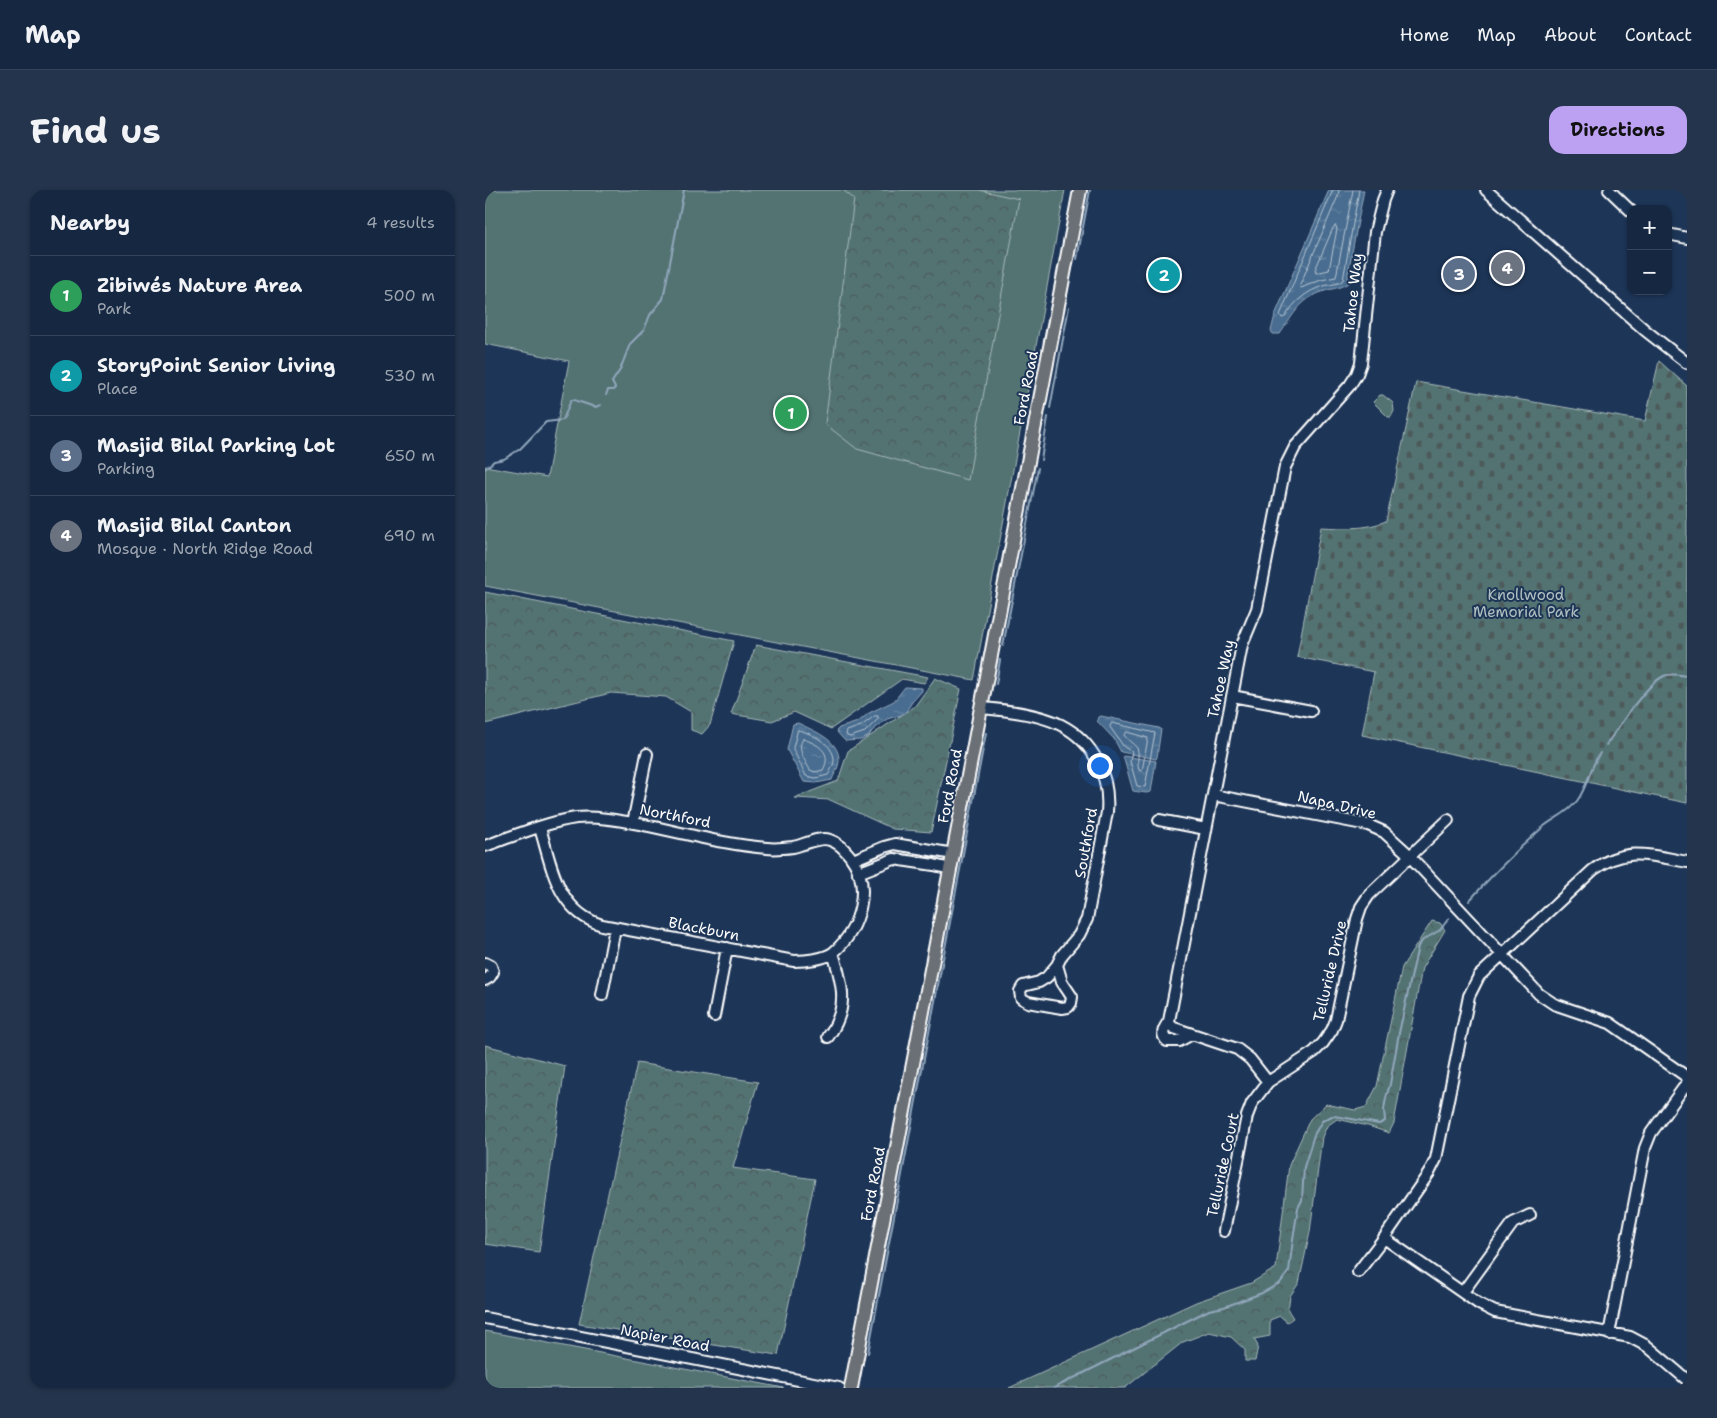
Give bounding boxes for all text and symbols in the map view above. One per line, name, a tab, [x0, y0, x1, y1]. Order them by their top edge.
text: Map	[25, 19, 81, 51]
text: Home	[1400, 23, 1449, 47]
text: Map	[1477, 23, 1516, 47]
text: About	[1544, 23, 1597, 47]
text: Contact	[1625, 23, 1692, 47]
button: Directions	[1549, 106, 1687, 154]
text: Find us	[30, 107, 161, 154]
map controls	[1627, 205, 1672, 295]
button: +	[1627, 205, 1672, 250]
text: Nearby	[50, 209, 130, 237]
text: 4 results	[366, 212, 435, 233]
pin: 4	[1491, 249, 1523, 287]
button: −	[1627, 250, 1672, 295]
street label: Tahoe Way	[1339, 252, 1367, 334]
pin: 3	[1443, 255, 1475, 293]
pin: 2	[1148, 256, 1180, 294]
text: Zibiwés Nature Area	[97, 273, 302, 298]
text: 1	[62, 285, 70, 306]
text: 500 m	[384, 285, 435, 306]
text: Park	[97, 298, 131, 319]
street label: Ford Road	[1009, 349, 1043, 427]
text: StoryPoint Senior Living	[97, 353, 335, 378]
text: 2	[60, 365, 72, 386]
text: 530 m	[385, 365, 435, 386]
text: Place	[97, 378, 138, 399]
pin: 1	[775, 394, 807, 432]
text: Masjid Bilal Parking Lot	[97, 433, 335, 458]
text: 3	[60, 445, 72, 466]
text: 650 m	[384, 445, 435, 466]
text: Parking	[97, 458, 155, 479]
text: Masjid Bilal Canton	[97, 513, 291, 538]
text: 4	[60, 525, 72, 546]
text: 690 m	[384, 525, 435, 546]
text: Mosque · North Ridge Road	[97, 538, 313, 559]
park label: Knollwood Memorial Park	[1473, 585, 1579, 622]
street label: Tahoe Way	[1203, 638, 1239, 720]
street label: Ford Road	[933, 747, 967, 825]
your location	[1087, 753, 1113, 779]
street label: Napa Drive	[1296, 786, 1378, 824]
street label: Northford	[638, 799, 713, 833]
street label: Southford	[1070, 806, 1102, 880]
street label: Blackburn	[667, 912, 741, 946]
street label: Telluride Drive	[1309, 918, 1351, 1024]
street label: Telluride Court	[1202, 1111, 1244, 1219]
street label: Ford Road	[856, 1145, 890, 1223]
street label: Napier Road	[618, 1320, 712, 1357]

